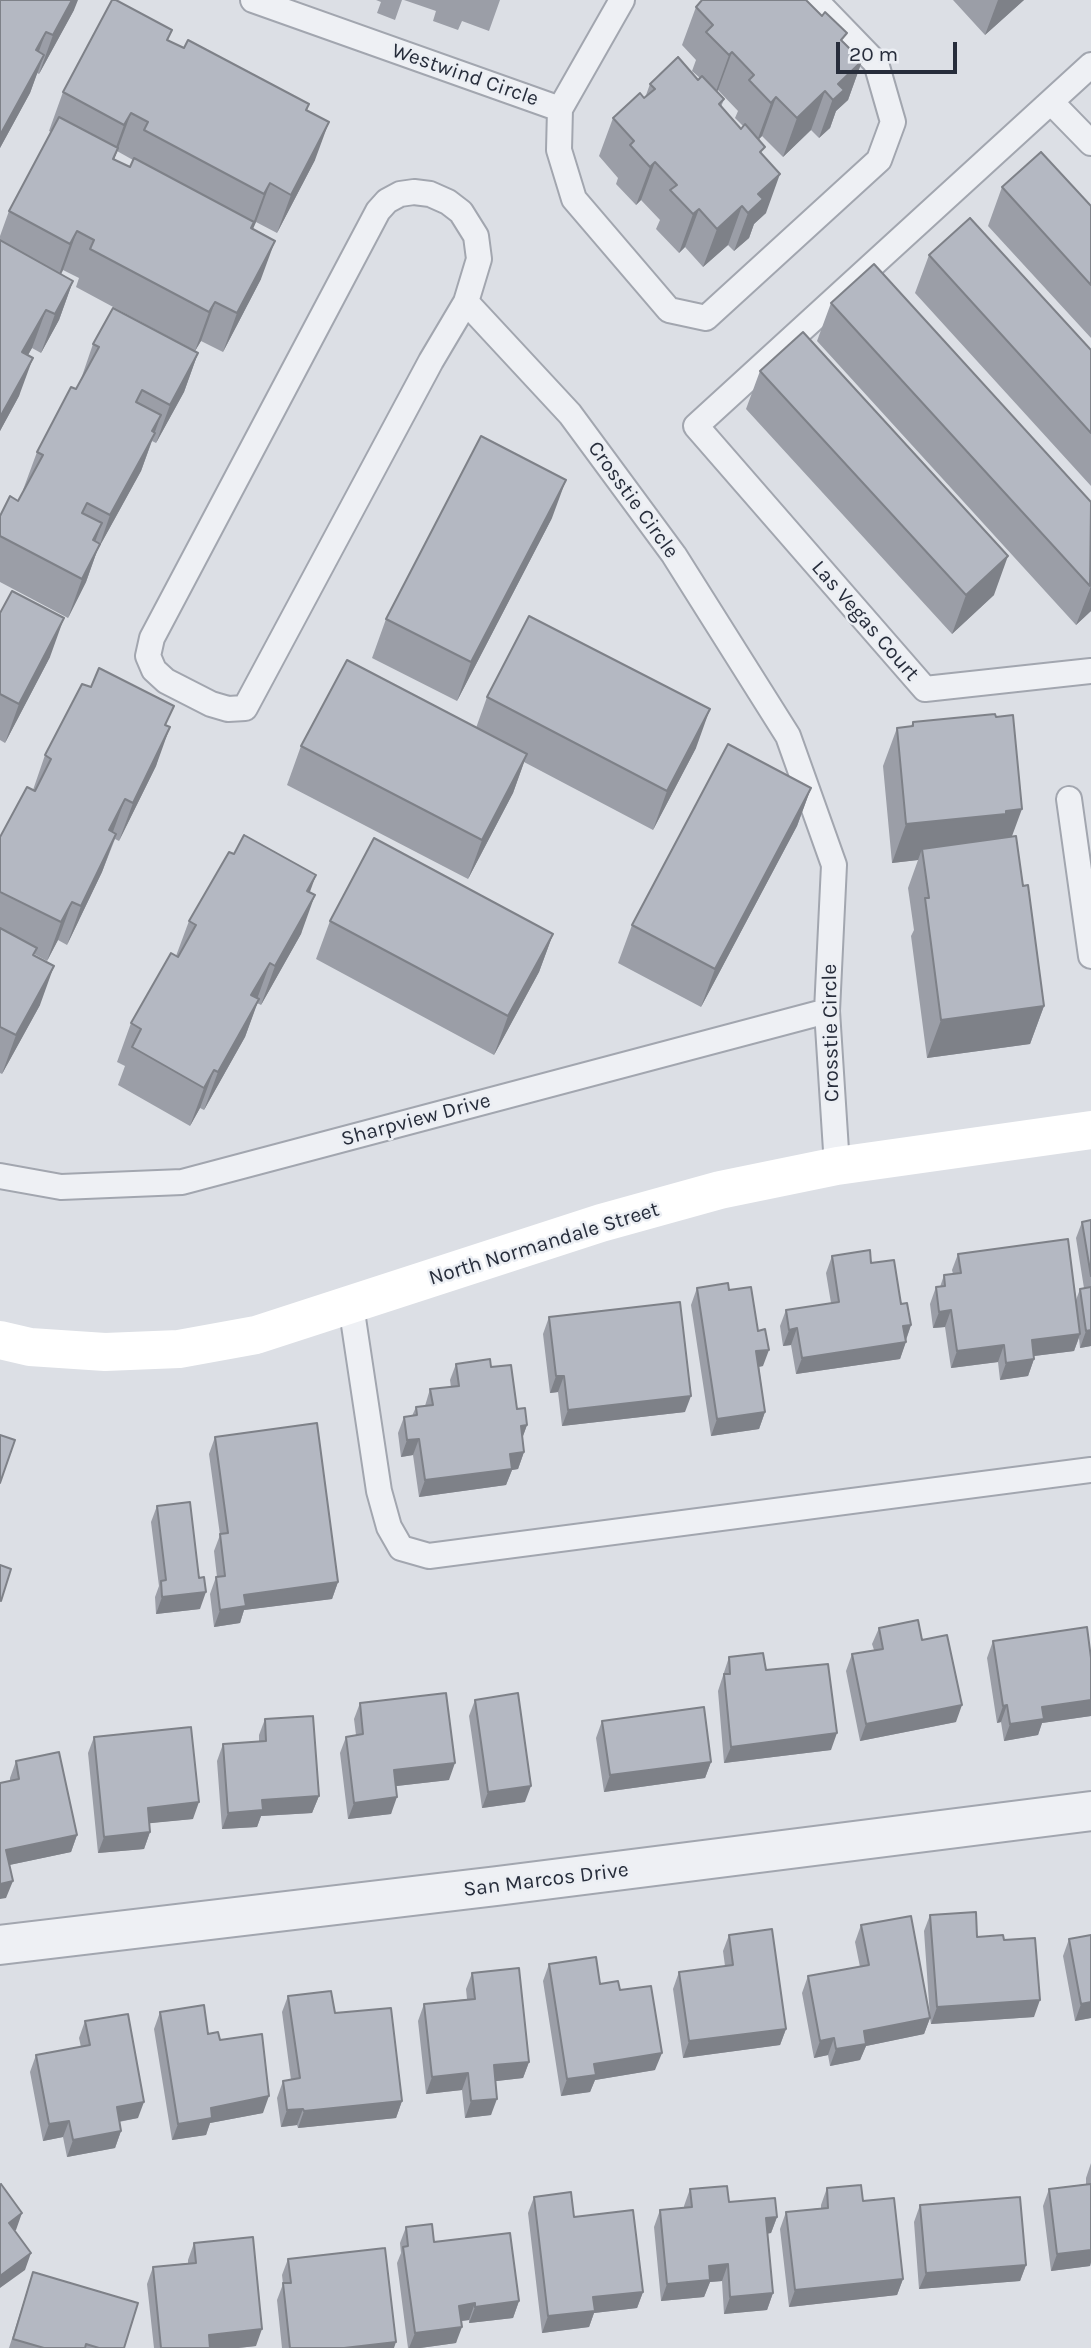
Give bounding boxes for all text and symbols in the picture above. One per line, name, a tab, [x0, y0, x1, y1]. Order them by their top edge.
scale bar	[839, 28, 960, 72]
street label: Westwind Circle	[388, 38, 542, 112]
text: 20 m	[849, 42, 898, 66]
street label: Crosstie Circle	[582, 437, 684, 563]
street label: Las Vegas Court	[806, 556, 924, 686]
street label: Crosstie Circle	[817, 964, 845, 1102]
street label: Sharpview Drive	[339, 1088, 493, 1152]
street label: North Normandale Street	[426, 1197, 662, 1291]
street label: San Marcos Drive	[462, 1857, 630, 1903]

